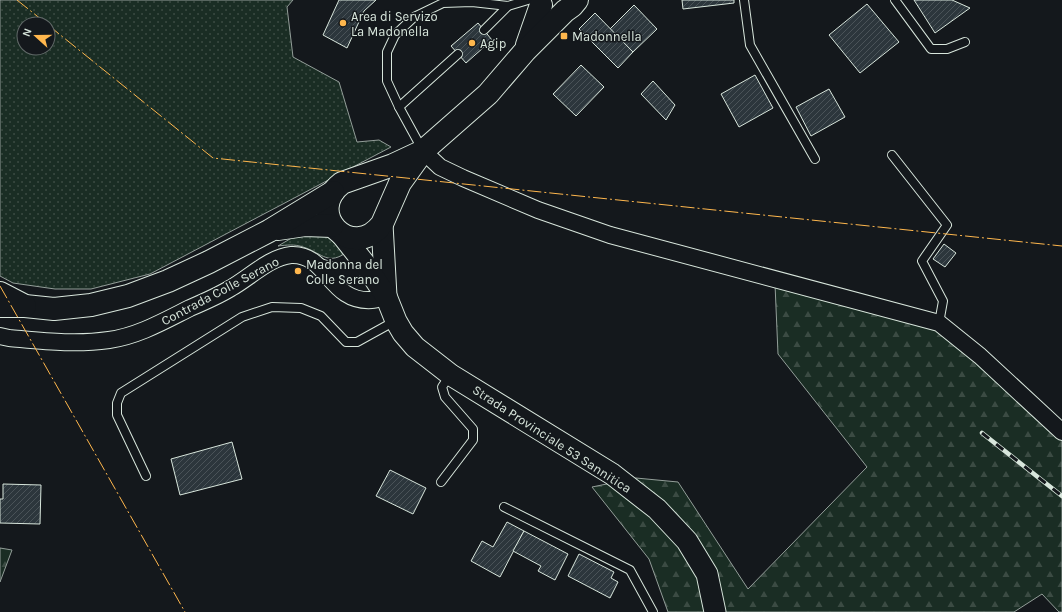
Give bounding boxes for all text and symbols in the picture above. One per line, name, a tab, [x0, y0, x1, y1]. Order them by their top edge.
place label: Area di Servizo La Madonella	[351, 9, 438, 39]
north arrow	[16, 16, 56, 56]
marker: Area di Servizo La Madonella	[338, 18, 348, 28]
text: N	[20, 27, 35, 39]
place label: Madonnella	[572, 29, 642, 44]
marker: Madonnella	[559, 31, 569, 41]
place label: Agip	[480, 36, 506, 51]
marker: Agip	[467, 38, 477, 48]
street label: Contrada Colle Serano	[159, 254, 281, 328]
place label: Madonna del Colle Serano	[306, 257, 383, 287]
marker: Madonna del Colle Serano	[293, 266, 303, 276]
street label: Strada Provinciale 53 Sannitica	[470, 382, 634, 496]

